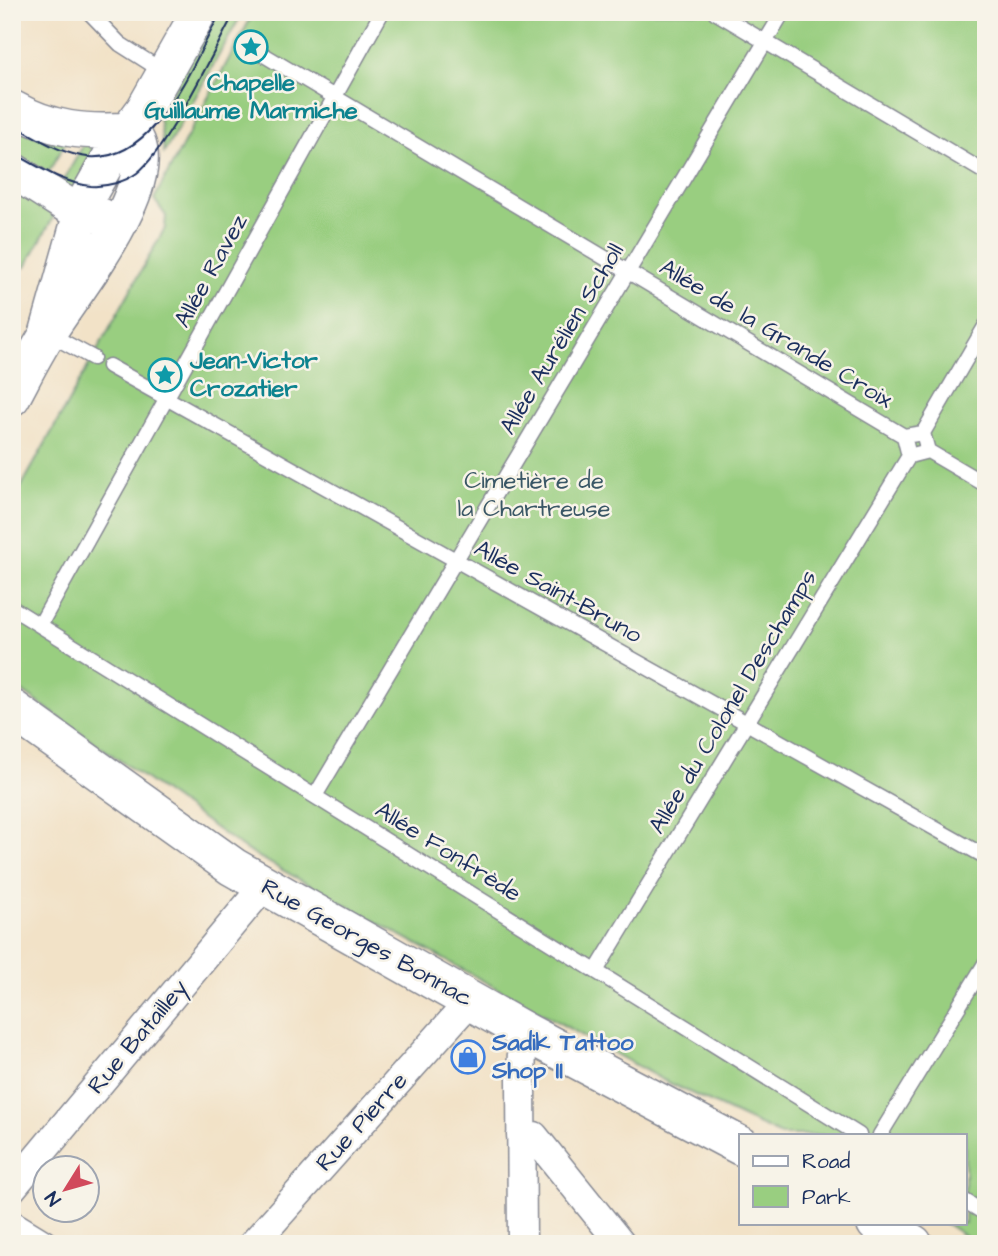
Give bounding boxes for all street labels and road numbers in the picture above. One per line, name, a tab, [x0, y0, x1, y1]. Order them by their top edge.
street label: Allée Ravez	[166, 208, 256, 334]
street label: Allée Aurélien Scholl	[491, 237, 633, 441]
street label: Allée de la Grande Croix	[653, 251, 900, 418]
street label: Allée Saint-Bruno	[468, 532, 648, 652]
street label: Allée du Colonel Deschamps	[640, 564, 826, 840]
street label: Allée Fonfrède	[368, 793, 528, 911]
street label: Rue Georges Bonnac	[255, 871, 479, 1016]
street label: Rue Batailley	[80, 972, 197, 1102]
street label: Rue Pierre	[308, 1065, 416, 1179]

